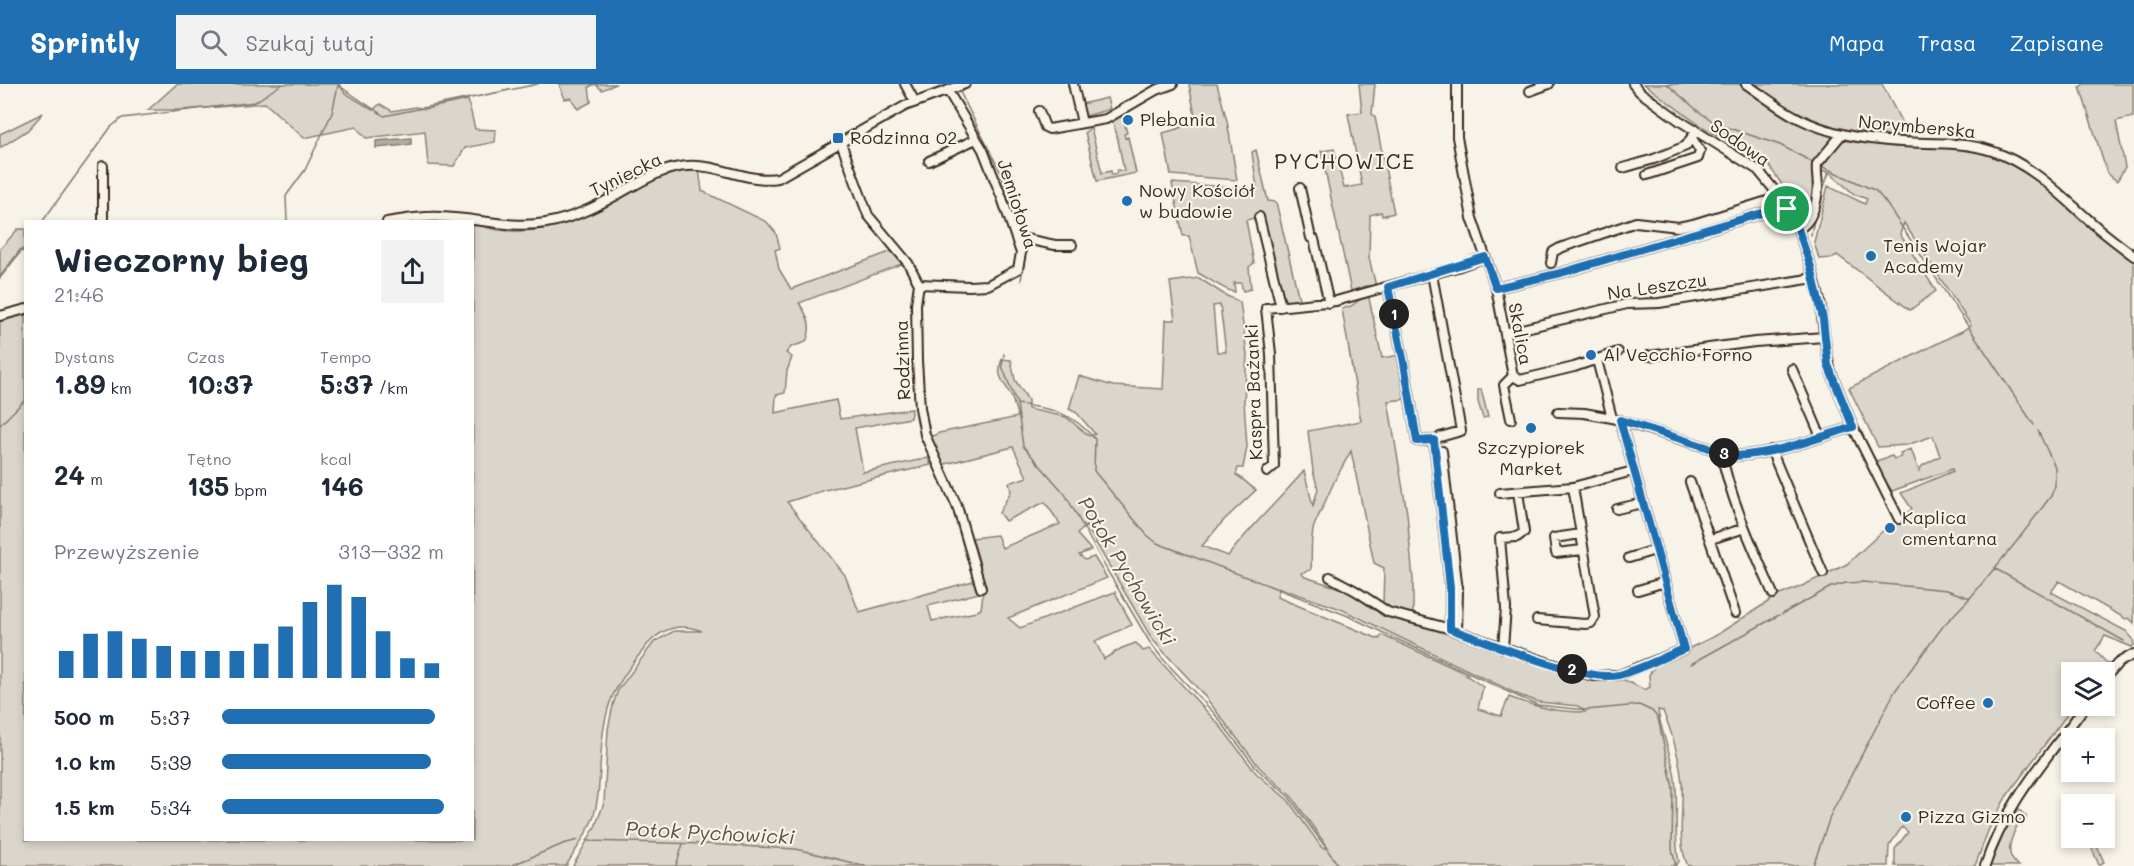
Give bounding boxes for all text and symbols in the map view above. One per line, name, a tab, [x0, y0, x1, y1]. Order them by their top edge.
search box	[176, 15, 596, 69]
text: Sprintly	[30, 24, 140, 60]
icon: search	[197, 26, 230, 59]
text: Szukaj tutaj	[245, 28, 374, 57]
text: Mapa	[1829, 29, 1885, 56]
text: Trasa	[1918, 29, 1976, 56]
text: Zapisane	[2009, 29, 2104, 56]
place label: Plebania	[1140, 107, 1216, 131]
street label: Norymberska	[1857, 109, 1977, 143]
marker: Plebania	[1121, 113, 1135, 127]
street label: Sodowa	[1706, 113, 1775, 172]
place label: Rodzinna 02	[850, 125, 957, 149]
marker: Rodzinna 02	[831, 131, 845, 145]
street label: Tyniecka	[586, 146, 666, 202]
district label: PYCHOWICE	[1274, 147, 1416, 174]
street label: Jemiołowa	[992, 156, 1044, 252]
place label: Nowy Kościół w budowie	[1139, 178, 1255, 223]
pin	[1761, 183, 1812, 234]
icon: arrive	[1770, 192, 1803, 225]
marker: Nowy Kościół w budowie	[1120, 194, 1134, 208]
place label: Tenis Wojar Academy	[1883, 233, 1987, 278]
text: Wieczorny bieg	[54, 237, 309, 280]
button: share	[381, 240, 444, 303]
marker: Tenis Wojar Academy	[1864, 249, 1878, 263]
street label: Na Leszczu	[1606, 267, 1708, 305]
text: 21:46	[54, 281, 104, 307]
pin: 1	[1379, 299, 1409, 329]
street label: Skalica	[1503, 301, 1539, 367]
text: 1	[1390, 303, 1398, 324]
street label: Rodzinna	[889, 319, 915, 401]
street label: Kaspra Bażanki	[1239, 323, 1267, 461]
place label: Al Vecchio Forno	[1603, 342, 1752, 366]
text: Dystans	[54, 346, 115, 367]
text: Czas	[187, 346, 225, 367]
text: Tempo	[320, 346, 371, 367]
marker: Al Vecchio Forno	[1584, 348, 1598, 362]
text: 1.89	[54, 367, 105, 401]
text: 10:37	[187, 367, 254, 401]
text: 5:37	[320, 367, 374, 401]
text: km	[105, 377, 132, 398]
text: /km	[374, 377, 408, 398]
marker: Szczypiorek Market	[1524, 421, 1538, 435]
place label: Szczypiorek Market	[1477, 435, 1585, 480]
pin: 3	[1709, 438, 1739, 468]
text: 3	[1719, 442, 1729, 463]
text: Tętno	[187, 448, 231, 469]
text: kcal	[320, 448, 352, 469]
text: 24	[54, 458, 85, 492]
text: m	[85, 468, 103, 489]
text: 135	[187, 469, 229, 503]
text: 146	[320, 469, 364, 503]
text: bpm	[229, 479, 267, 500]
water label: Potok Pychowicki	[1073, 491, 1183, 651]
place label: Kaplica cmentarna	[1902, 505, 1997, 550]
marker: Kaplica cmentarna	[1883, 521, 1897, 535]
text: Przewyższenie	[54, 538, 200, 564]
text: 313–332 m	[338, 538, 444, 564]
pin: 2	[1557, 654, 1587, 684]
text: 2	[1568, 658, 1576, 679]
map controls	[2061, 662, 2115, 848]
button: layers	[2061, 662, 2115, 716]
place label: Coffee	[1916, 690, 1976, 714]
marker: Coffee	[1981, 696, 1995, 710]
text: 500 m	[54, 704, 114, 730]
text: 5:37	[150, 704, 191, 730]
button: +	[2061, 728, 2115, 782]
text: 1.0 km	[54, 749, 116, 775]
text: 5:39	[150, 749, 191, 775]
text: 1.5 km	[54, 794, 115, 820]
text: 5:34	[150, 794, 191, 820]
button: −	[2061, 794, 2115, 848]
place label: Pizza Gizmo	[1918, 804, 2026, 828]
marker: Pizza Gizmo	[1899, 810, 1913, 824]
water label: Potok Pychowicki	[625, 815, 796, 849]

